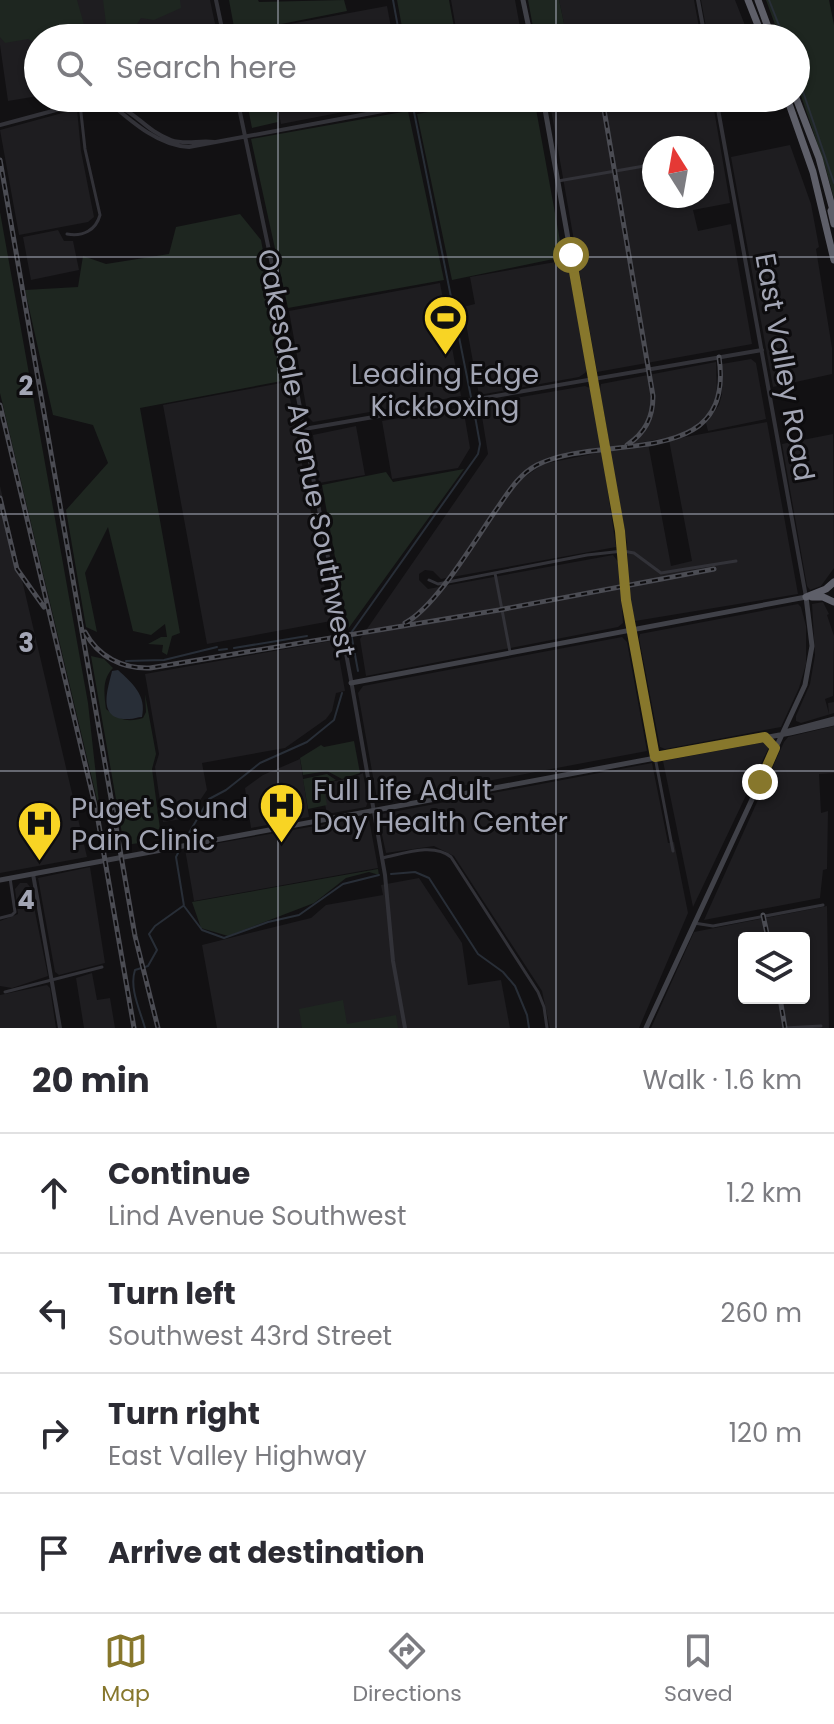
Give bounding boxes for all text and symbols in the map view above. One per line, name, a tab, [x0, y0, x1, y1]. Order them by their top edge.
search box	[24, 24, 810, 112]
icon: search	[52, 46, 96, 90]
text: Search here	[116, 46, 297, 89]
north arrow	[642, 136, 714, 208]
route start	[553, 237, 589, 273]
street label: Oakesdale Avenue Southwest	[248, 246, 365, 661]
street label: East Valley Road	[745, 250, 824, 484]
sports icon: Leading Edge Kickboxing	[421, 293, 469, 356]
place label: Leading Edge Kickboxing	[351, 355, 539, 426]
text: 2	[19, 368, 34, 404]
text: 3	[18, 625, 34, 661]
route end	[742, 764, 778, 800]
place label: Full Life Adult Day Health Center	[313, 771, 568, 842]
hospital icon: Full Life Adult Day Health Center	[258, 782, 306, 845]
place label: Puget Sound Pain Clinic	[71, 789, 248, 860]
hospital icon: Puget Sound Pain Clinic	[16, 800, 64, 863]
text: 4	[17, 882, 35, 918]
map controls	[738, 932, 810, 1004]
button: layers	[738, 932, 810, 1004]
text: 20 min	[32, 1056, 150, 1104]
text: Walk · 1.6 km	[642, 1062, 802, 1098]
text: Continue	[108, 1152, 250, 1195]
icon: ahead	[32, 1171, 76, 1215]
text: 1.2 km	[726, 1175, 802, 1211]
text: Lind Avenue Southwest	[108, 1198, 406, 1234]
text: Turn left	[108, 1272, 236, 1315]
icon: left	[32, 1291, 76, 1335]
text: 260 m	[720, 1295, 802, 1331]
text: Southwest 43rd Street	[108, 1318, 392, 1354]
text: Turn right	[108, 1392, 260, 1435]
icon: right	[32, 1411, 76, 1455]
text: 120 m	[729, 1415, 802, 1451]
text: East Valley Highway	[108, 1438, 367, 1474]
icon: arrive	[32, 1531, 76, 1575]
text: Arrive at destination	[108, 1531, 425, 1574]
tab: Map	[101, 1629, 150, 1710]
tab: Directions	[352, 1629, 462, 1710]
tab: Saved	[664, 1629, 733, 1710]

